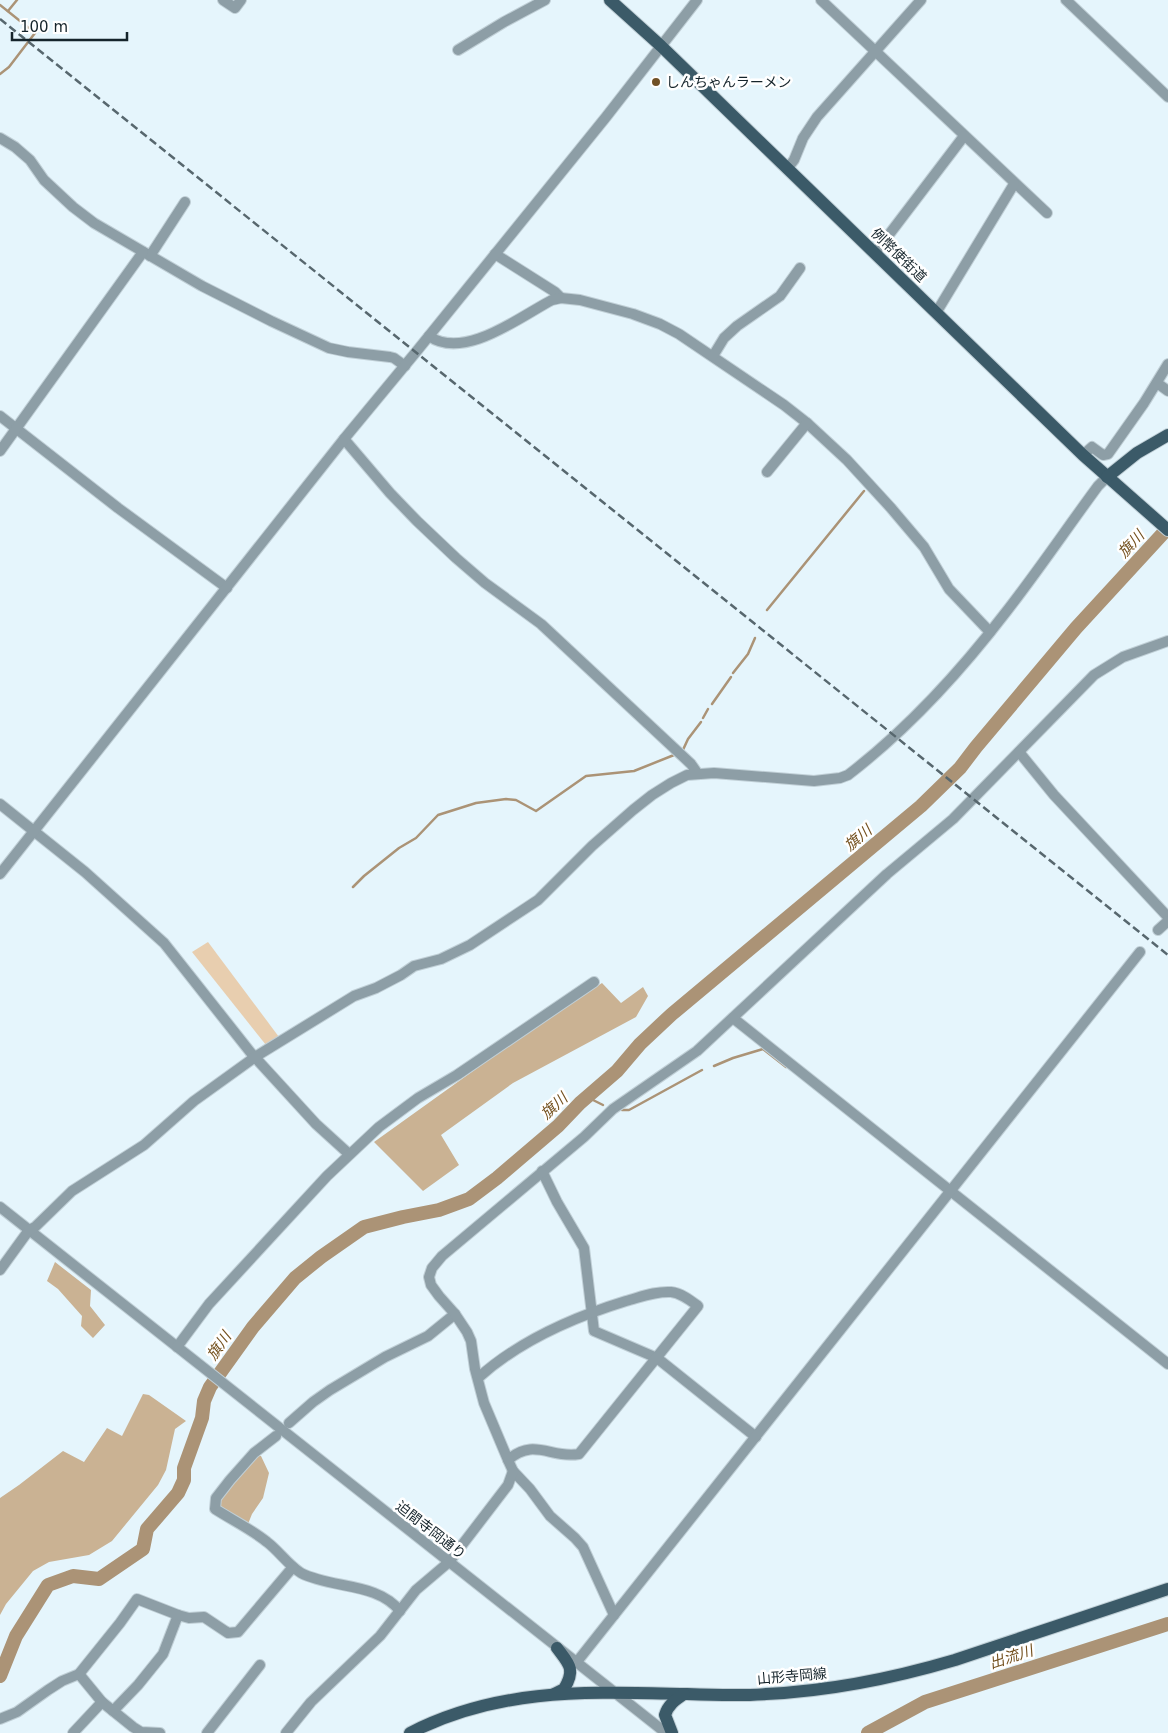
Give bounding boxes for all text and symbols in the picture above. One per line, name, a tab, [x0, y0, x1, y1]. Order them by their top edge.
scale bar	[12, 10, 128, 42]
text: 100 m	[20, 18, 68, 36]
place label: しんちゃんラーメン	[666, 74, 791, 90]
marker: しんちゃんラーメン	[650, 76, 662, 88]
street label: 例幣使街道	[868, 225, 930, 285]
water label: 旗川	[1114, 525, 1149, 561]
water label: 旗川	[841, 820, 877, 855]
water label: 旗川	[537, 1088, 573, 1123]
water label: 旗川	[203, 1327, 236, 1363]
street label: 迫間寺岡通り	[393, 1498, 469, 1562]
water label: 出流川	[987, 1641, 1037, 1673]
street label: 山形寺岡線	[756, 1665, 828, 1687]

